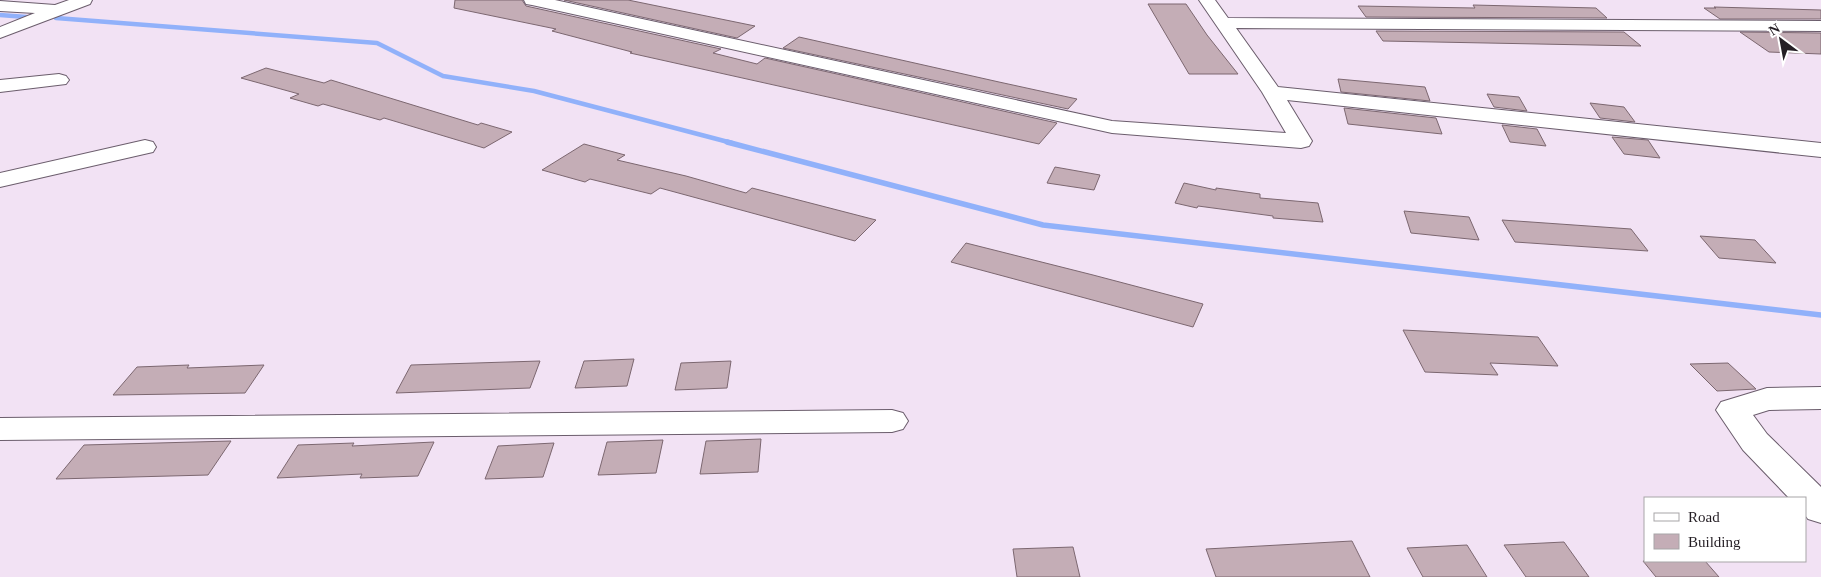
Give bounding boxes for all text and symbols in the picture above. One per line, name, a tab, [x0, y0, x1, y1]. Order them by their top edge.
north arrow	[1756, 15, 1806, 65]
text: N	[1766, 20, 1783, 38]
legend	[1644, 497, 1806, 562]
text: Road	[1688, 509, 1720, 525]
text: Building	[1688, 534, 1741, 550]

